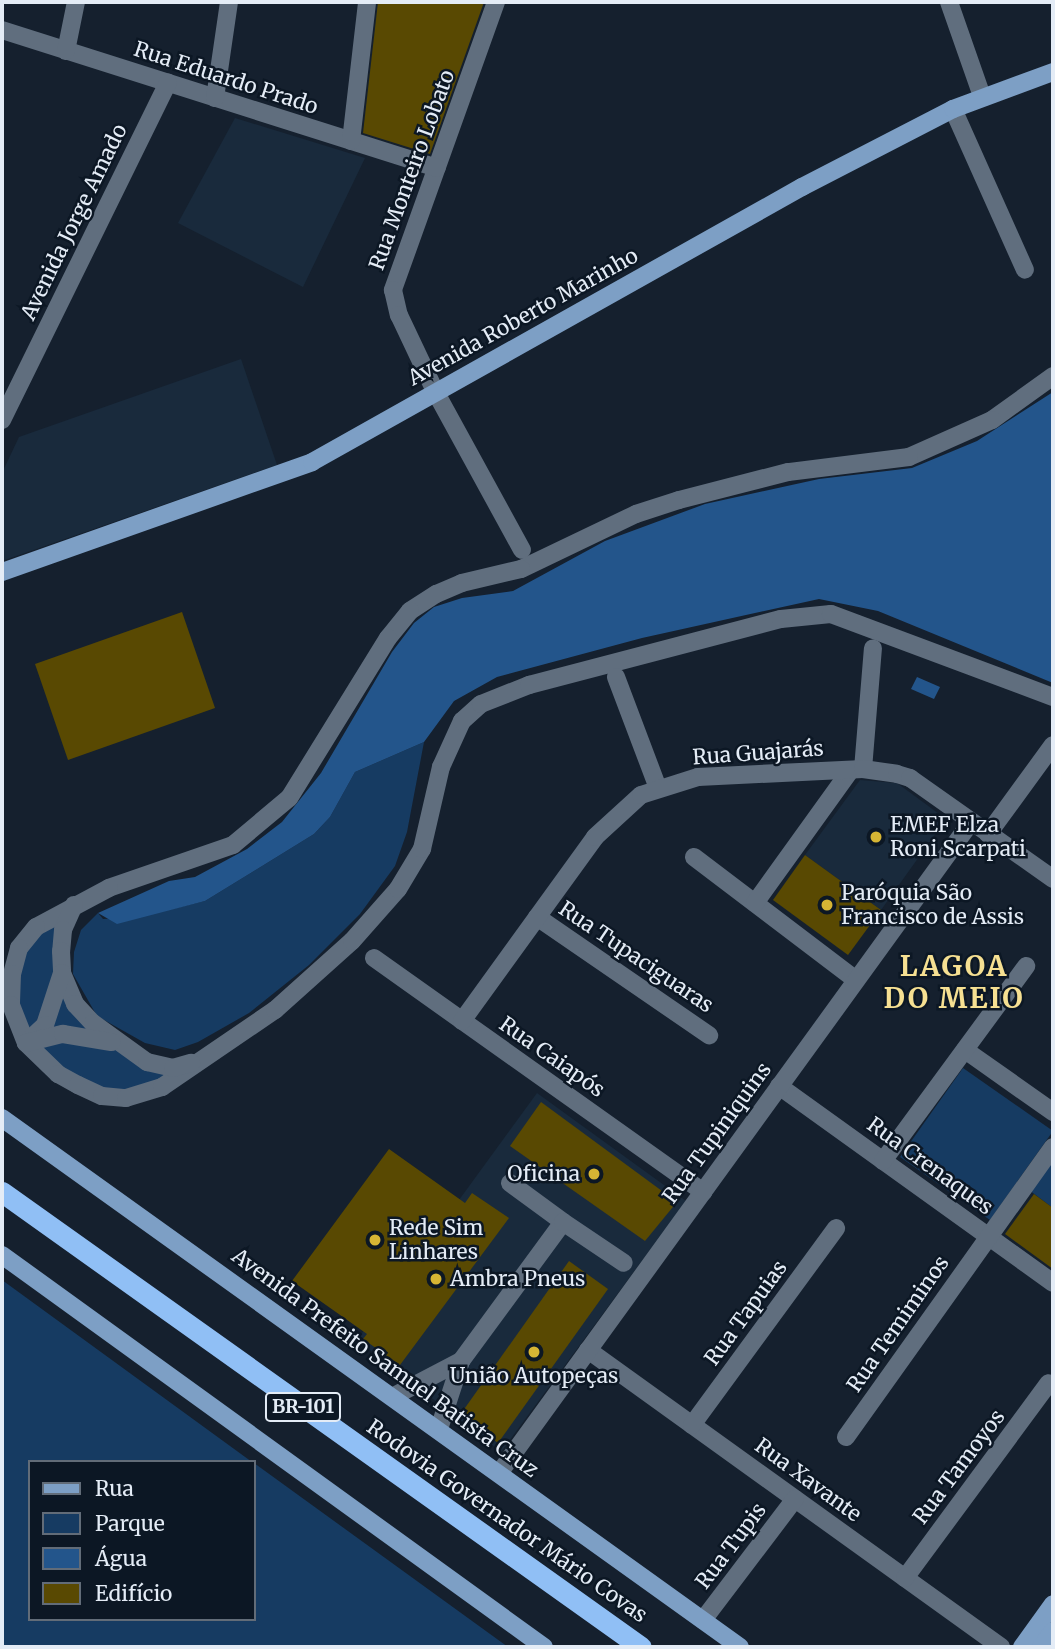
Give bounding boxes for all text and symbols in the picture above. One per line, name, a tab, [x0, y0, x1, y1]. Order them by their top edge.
street label: Rua Eduardo Prado	[131, 36, 321, 120]
street label: Rua Monteiro Lobato	[364, 66, 460, 274]
street label: Avenida Jorge Amado	[16, 120, 132, 324]
street label: Avenida Roberto Marinho	[403, 243, 643, 391]
street label: Rua Guajarás	[692, 736, 824, 770]
place label: EMEF Elza Roni Scarpati	[890, 812, 1026, 862]
marker: EMEF Elza Roni Scarpati	[868, 829, 884, 845]
place label: Paróquia São Francisco de Assis	[841, 880, 1024, 930]
street label: Rua Tupaciguaras	[554, 896, 718, 1018]
marker: Paróquia São Francisco de Assis	[819, 897, 835, 913]
district label: LAGOA DO MEIO	[884, 949, 1024, 1015]
street label: Rua Caiapós	[495, 1011, 609, 1103]
street label: Rua Tupiniquins	[657, 1058, 777, 1208]
street label: Rua Crenaques	[862, 1112, 998, 1220]
place label: Oficina	[507, 1161, 580, 1187]
marker: Oficina	[586, 1166, 602, 1182]
place label: Rede Sim Linhares	[389, 1215, 483, 1265]
marker: Rede Sim Linhares	[367, 1232, 383, 1248]
street label: Avenida Prefeito Samuel Batista Cruz	[227, 1243, 543, 1483]
street label: Rua Temiminos	[842, 1251, 954, 1397]
street label: Rua Tapuias	[700, 1256, 792, 1370]
place label: Ambra Pneus	[450, 1266, 585, 1292]
marker: Ambra Pneus	[428, 1271, 444, 1287]
marker: União Autopeças	[526, 1344, 542, 1360]
place label: União Autopeças	[450, 1363, 618, 1389]
road number: BR-101	[264, 1392, 342, 1422]
street label: Rua Tamoyos	[908, 1405, 1010, 1529]
street label: Rodovia Governador Mário Covas	[362, 1414, 652, 1628]
street label: Rua Xavante	[750, 1433, 866, 1527]
legend	[28, 1460, 256, 1621]
text: Rua	[95, 1475, 134, 1502]
street label: Rua Tupis	[690, 1498, 772, 1594]
text: Parque	[95, 1510, 165, 1537]
text: Água	[95, 1545, 147, 1572]
text: Edifício	[95, 1580, 172, 1607]

